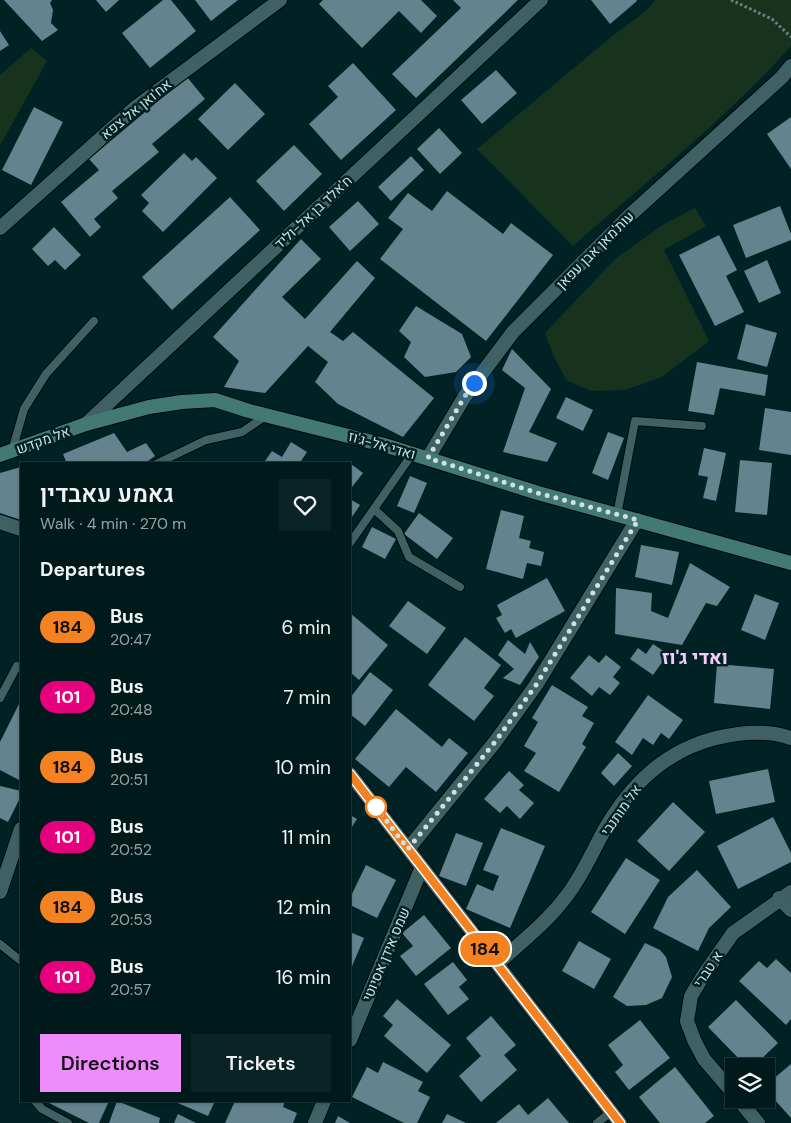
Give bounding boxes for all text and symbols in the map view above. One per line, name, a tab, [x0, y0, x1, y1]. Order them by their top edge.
street label: אח'ואן אל צפא	[97, 75, 175, 143]
street label: ח'אלד בן אל-וליד	[270, 171, 356, 253]
street label: עות'מאן אבן עפאן	[552, 207, 638, 293]
your location	[462, 371, 487, 396]
street label: אל מקדש	[14, 422, 72, 458]
street label: ואדי אל-ג'וז	[346, 427, 418, 463]
text: גאמע עאבדין	[40, 478, 174, 509]
button: heart	[279, 479, 331, 531]
text: Walk · 4 min · 270 m	[40, 513, 186, 534]
text: Departures	[40, 557, 145, 582]
text: Bus	[110, 604, 144, 629]
text: 184	[53, 615, 82, 639]
text: 6 min	[282, 615, 331, 640]
text: 20:47	[110, 629, 152, 650]
district label: ואדי ג'וז	[662, 645, 728, 670]
text: Bus	[110, 674, 144, 699]
text: 101	[55, 685, 80, 709]
text: 7 min	[283, 685, 331, 710]
text: 20:48	[110, 699, 153, 720]
text: Bus	[110, 744, 144, 769]
text: 184	[53, 755, 82, 779]
text: 10 min	[275, 755, 331, 780]
text: 20:51	[110, 769, 148, 790]
street label: אל מותנבי	[597, 781, 645, 839]
unlabelled marker	[365, 796, 387, 818]
text: Bus	[110, 814, 144, 839]
text: 101	[55, 825, 80, 849]
text: 11 min	[282, 825, 331, 850]
text: 20:52	[110, 839, 152, 860]
text: Bus	[110, 884, 144, 909]
text: 184	[53, 895, 82, 919]
text: 12 min	[277, 895, 331, 920]
street label: שמס אידן אסיוטי	[358, 904, 414, 1004]
text: 20:53	[110, 909, 152, 930]
line badge: 184	[456, 933, 514, 965]
text: 184	[470, 937, 500, 961]
street label: א טברי	[689, 947, 727, 991]
text: Bus	[110, 954, 144, 979]
text: 101	[55, 965, 80, 989]
text: 16 min	[276, 965, 331, 990]
text: 20:57	[110, 979, 151, 1000]
button: Directions	[40, 1034, 181, 1092]
button: Tickets	[191, 1034, 331, 1092]
map controls	[725, 1058, 775, 1108]
button: layers	[725, 1058, 775, 1108]

